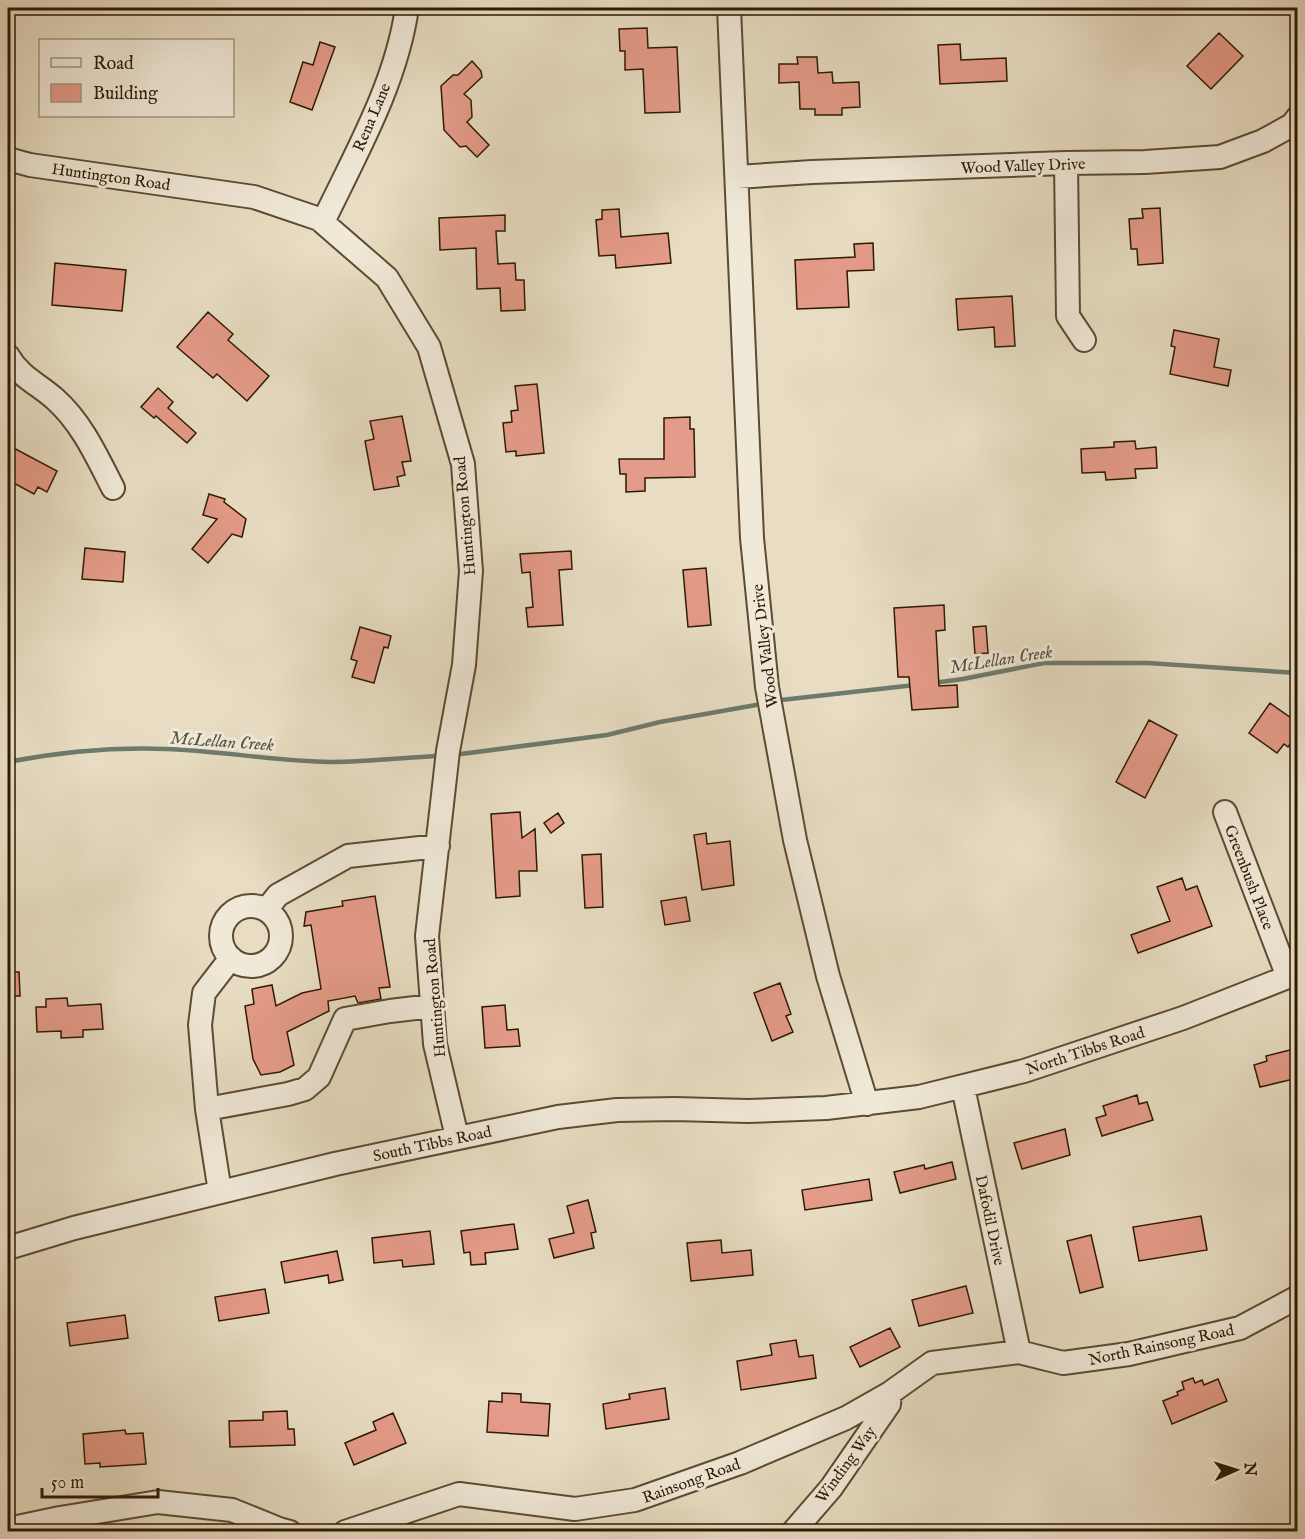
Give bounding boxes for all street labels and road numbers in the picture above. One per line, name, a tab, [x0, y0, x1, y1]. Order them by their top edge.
street label: Rena Lane	[349, 80, 396, 155]
street label: Wood Valley Drive	[960, 155, 1086, 179]
street label: Huntington Road	[50, 160, 172, 196]
street label: Huntington Road	[451, 455, 481, 576]
street label: Wood Valley Drive	[748, 583, 784, 709]
street label: Greenbush Place	[1219, 822, 1277, 933]
street label: Huntington Road	[421, 937, 451, 1058]
street label: North Tibbs Road	[1024, 1023, 1148, 1081]
street label: South Tibbs Road	[371, 1123, 494, 1167]
street label: Dafodil Drive	[970, 1173, 1008, 1268]
street label: North Rainsong Road	[1087, 1321, 1236, 1371]
street label: Winding Way	[812, 1423, 881, 1508]
street label: Rainsong Road	[640, 1455, 744, 1509]

